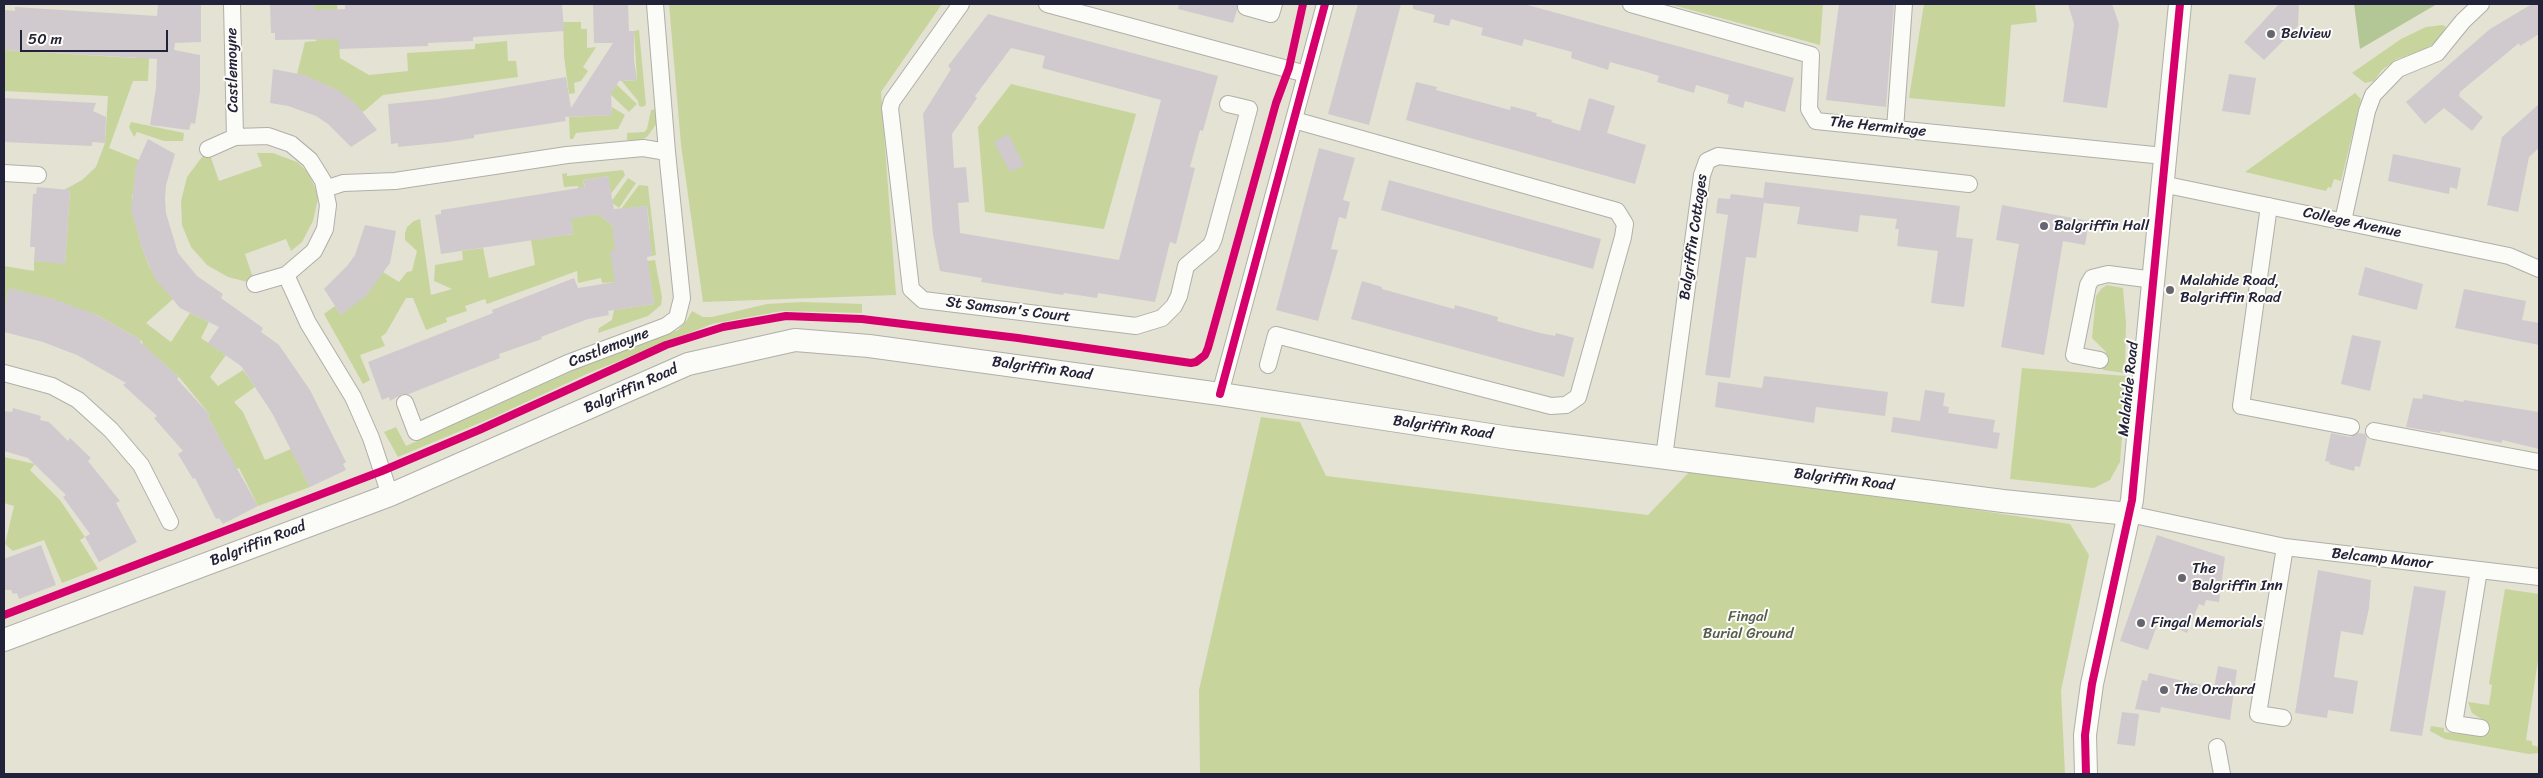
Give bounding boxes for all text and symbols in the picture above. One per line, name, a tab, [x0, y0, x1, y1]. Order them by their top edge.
scale bar	[22, 20, 170, 52]
place label: Belview	[2281, 25, 2331, 43]
text: 50 m	[28, 26, 62, 52]
street label: Castlemoyne	[223, 27, 243, 113]
marker: Belview	[2265, 28, 2277, 40]
street label: The Hermitage	[1829, 113, 1927, 141]
street label: Balgriffin Cottages	[1676, 173, 1712, 301]
street label: College Avenue	[2301, 204, 2403, 242]
place label: Balgriffin Hall	[2054, 217, 2149, 235]
marker: Balgriffin Hall	[2038, 220, 2050, 232]
place label: Malahide Road, Balgriffin Road	[2180, 272, 2281, 307]
marker: Malahide Road, Balgriffin Road	[2164, 284, 2176, 296]
street label: St Samson's Court	[945, 293, 1071, 327]
street label: Castlemoyne	[566, 324, 652, 372]
street label: Malahide Road	[2115, 341, 2143, 437]
street label: Balgriffin Road	[991, 353, 1093, 385]
street label: Balgriffin Road	[581, 360, 681, 418]
street label: Balgriffin Road	[1392, 412, 1494, 444]
street label: Balgriffin Road	[1793, 465, 1895, 495]
street label: Balgriffin Road	[208, 518, 308, 570]
street label: Belcamp Manor	[2331, 545, 2433, 573]
place label: The Balgriffin Inn	[2192, 560, 2283, 595]
marker: The Balgriffin Inn	[2176, 572, 2188, 584]
park label: Fingal Burial Ground	[1703, 608, 1793, 643]
place label: Fingal Memorials	[2151, 614, 2263, 632]
marker: Fingal Memorials	[2135, 617, 2147, 629]
place label: The Orchard	[2174, 681, 2255, 699]
marker: The Orchard	[2158, 684, 2170, 696]

